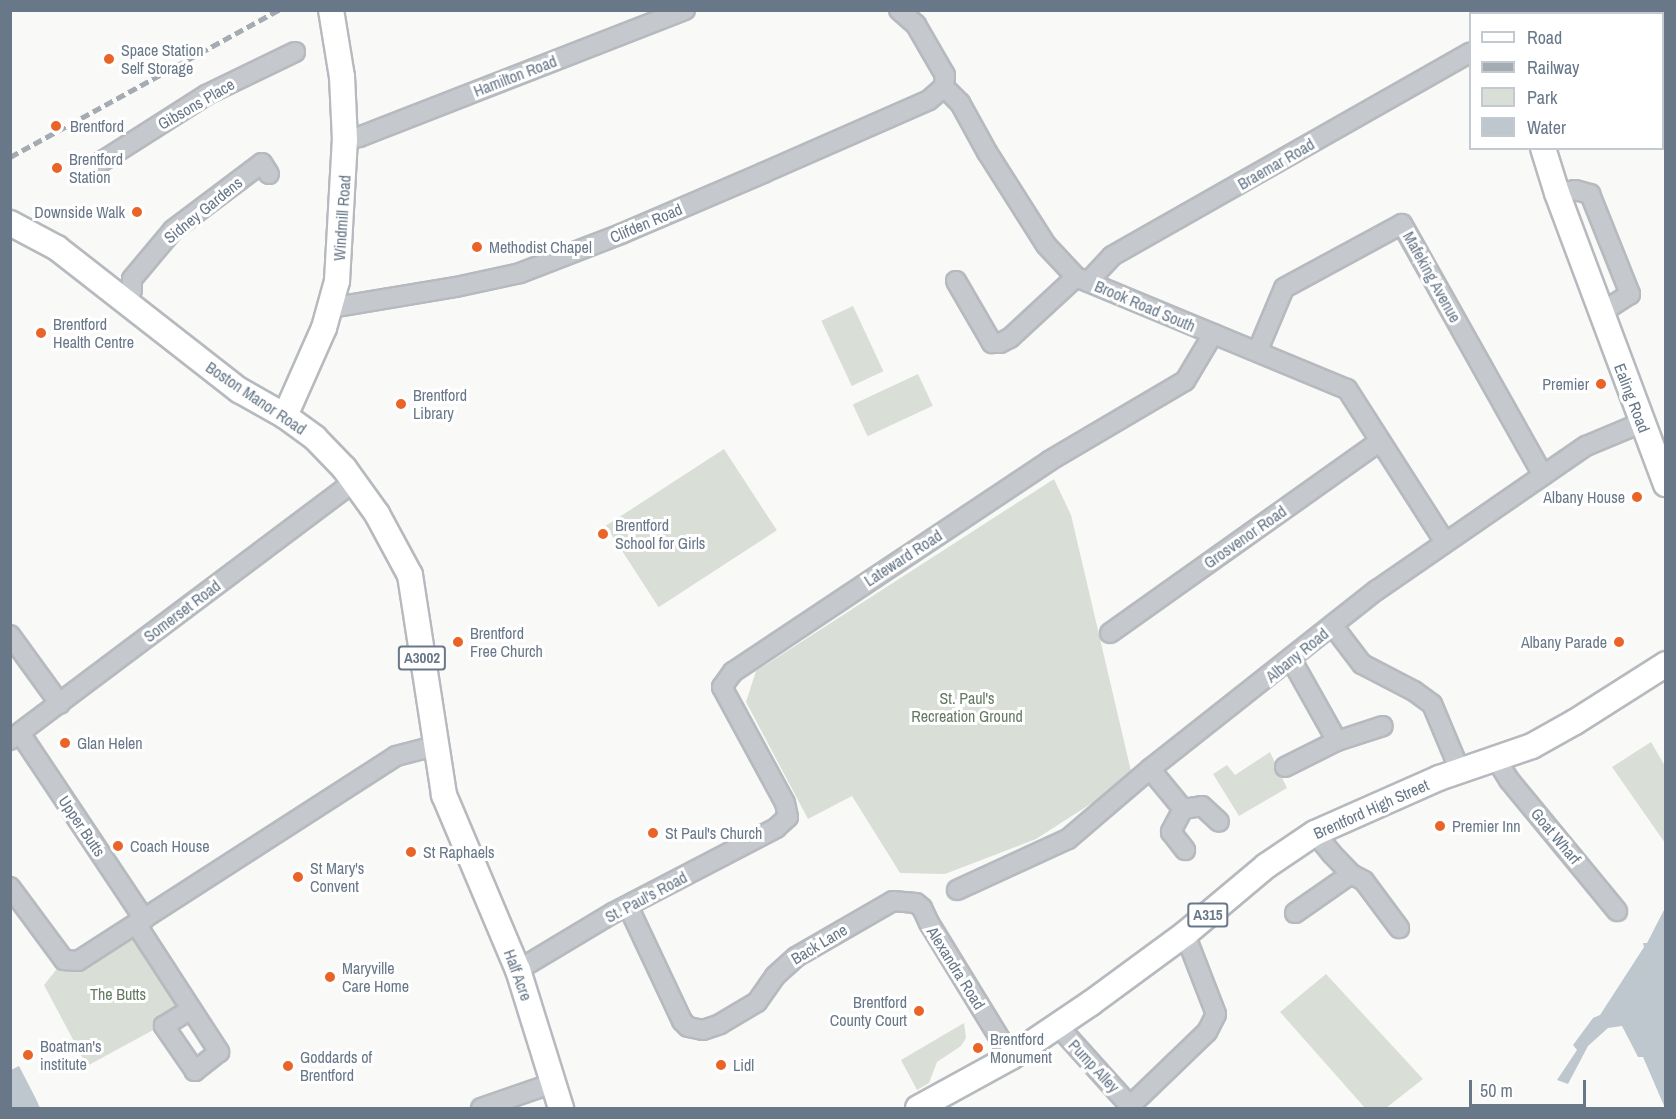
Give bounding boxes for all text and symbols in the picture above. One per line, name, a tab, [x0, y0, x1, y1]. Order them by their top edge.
legend	[1469, 12, 1664, 150]
text: Road	[1527, 25, 1562, 50]
place label: Space Station Self Storage	[121, 40, 203, 78]
street label: Hamilton Road	[471, 51, 559, 101]
marker: Space Station Self Storage	[102, 52, 116, 66]
text: Railway	[1527, 55, 1580, 80]
street label: Gibsons Place	[154, 74, 238, 134]
text: Park	[1527, 85, 1557, 110]
text: Water	[1527, 115, 1566, 140]
place label: Brentford	[70, 116, 124, 136]
marker: Brentford	[47, 117, 65, 135]
street label: Braemar Road	[1234, 134, 1318, 194]
place label: Brentford Station	[69, 149, 123, 187]
marker: Brentford Station	[50, 161, 64, 175]
street label: Sidney Gardens	[160, 173, 246, 247]
street label: Windmill Road	[329, 174, 355, 262]
street label: Clifden Road	[607, 199, 685, 247]
place label: Downside Walk	[34, 202, 125, 222]
marker: Downside Walk	[130, 205, 144, 219]
street label: Mafeking Avenue	[1399, 228, 1465, 326]
place label: Methodist Chapel	[489, 237, 592, 257]
marker: Methodist Chapel	[470, 240, 484, 254]
street label: Brook Road South	[1092, 276, 1198, 336]
place label: Brentford Health Centre	[53, 314, 134, 352]
marker: Brentford Health Centre	[34, 326, 48, 340]
street label: Boston Manor Road	[202, 357, 310, 439]
street label: Ealing Road	[1610, 361, 1654, 435]
place label: Premier	[1542, 374, 1589, 394]
marker: Premier	[1594, 377, 1608, 391]
place label: Brentford Library	[413, 385, 467, 423]
marker: Brentford Library	[394, 397, 408, 411]
place label: Albany House	[1543, 487, 1625, 507]
marker: Albany House	[1630, 490, 1644, 504]
street label: Grosvenor Road	[1200, 502, 1290, 572]
place label: Brentford School for Girls	[615, 515, 705, 553]
street label: Lateward Road	[860, 526, 946, 590]
marker: Brentford School for Girls	[596, 527, 610, 541]
street label: Somerset Road	[140, 576, 224, 646]
place label: Brentford Free Church	[470, 623, 543, 661]
street label: Albany Road	[1262, 624, 1332, 686]
place label: Albany Parade	[1521, 632, 1607, 652]
marker: Brentford Free Church	[451, 635, 465, 649]
marker: Albany Parade	[1612, 635, 1626, 649]
road number: A3002	[396, 646, 448, 670]
park label: St. Paul's Recreation Ground	[911, 688, 1023, 726]
place label: Glan Helen	[77, 733, 143, 753]
marker: Glan Helen	[58, 736, 72, 750]
street label: Brentford High Street	[1310, 775, 1432, 843]
street label: Upper Butts	[55, 792, 109, 860]
street label: Goat Wharf	[1527, 804, 1585, 868]
place label: Premier Inn	[1452, 816, 1521, 836]
marker: Premier Inn	[1433, 819, 1447, 833]
place label: St Paul's Church	[665, 823, 762, 843]
marker: St Paul's Church	[646, 826, 660, 840]
place label: Coach House	[130, 836, 209, 856]
marker: Coach House	[111, 839, 125, 853]
place label: St Raphaels	[423, 842, 494, 862]
marker: St Raphaels	[404, 845, 418, 859]
place label: St Mary's Convent	[310, 858, 364, 896]
street label: St. Paul's Road	[602, 867, 690, 927]
marker: St Mary's Convent	[291, 870, 305, 884]
road number: A315	[1187, 903, 1229, 927]
street label: Back Lane	[787, 920, 851, 968]
street label: Alexandra Road	[923, 923, 989, 1013]
street label: Half Acre	[500, 946, 536, 1004]
place label: Maryville Care Home	[342, 958, 409, 996]
marker: Maryville Care Home	[323, 970, 337, 984]
park label: The Butts	[90, 984, 146, 1004]
place label: Brentford County Court	[830, 992, 907, 1030]
marker: Brentford County Court	[912, 1004, 926, 1018]
place label: Brentford Monument	[990, 1029, 1052, 1067]
street label: Pump Alley	[1064, 1035, 1124, 1097]
place label: Boatman's institute	[40, 1036, 102, 1074]
marker: Brentford Monument	[971, 1041, 985, 1055]
place label: Goddards of Brentford	[300, 1047, 372, 1085]
marker: Boatman's institute	[21, 1048, 35, 1062]
place label: Lidl	[733, 1055, 754, 1075]
marker: Lidl	[714, 1058, 728, 1072]
marker: Goddards of Brentford	[281, 1059, 295, 1073]
scale bar	[1472, 1068, 1589, 1106]
text: 50 m	[1480, 1078, 1513, 1103]

